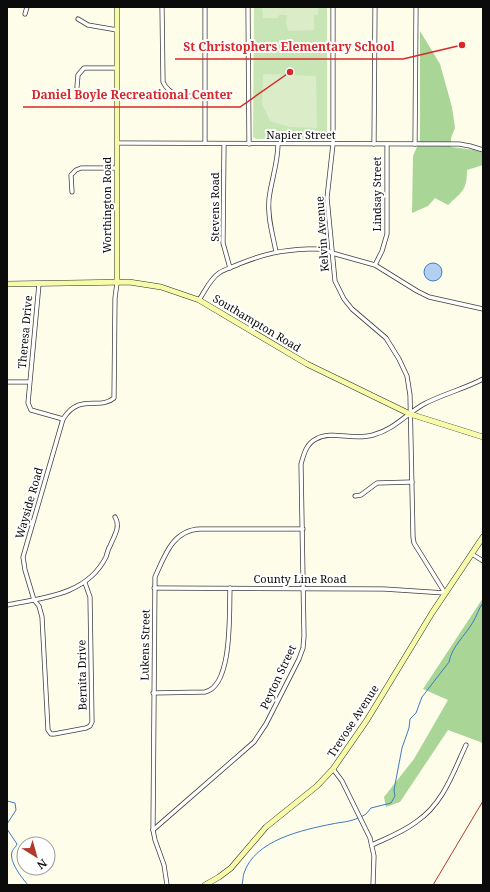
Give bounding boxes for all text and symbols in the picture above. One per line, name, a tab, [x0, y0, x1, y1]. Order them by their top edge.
callout: St Christophers Elementary School	[175, 35, 403, 59]
text: St Christophers Elementary School	[183, 38, 396, 55]
callout: Daniel Boyle Recreational Center	[23, 83, 240, 107]
text: Daniel Boyle Recreational Center	[31, 86, 233, 103]
street label: Napier Street	[266, 127, 336, 142]
street label: Lindsay Street	[369, 156, 384, 231]
street label: Worthington Road	[99, 157, 114, 253]
street label: Stevens Road	[207, 172, 222, 242]
street label: Kelvin Avenue	[311, 196, 332, 272]
street label: Southampton Road	[210, 290, 304, 355]
street label: Theresa Drive	[14, 295, 35, 369]
street label: Wayside Road	[11, 465, 46, 540]
street label: County Line Road	[254, 571, 347, 586]
street label: Lukens Street	[136, 609, 153, 681]
street label: Bernita Drive	[73, 639, 90, 711]
street label: Peyton Street	[256, 642, 299, 712]
street label: Trevose Avenue	[324, 682, 382, 760]
north arrow	[16, 836, 56, 876]
text: N	[34, 856, 50, 873]

